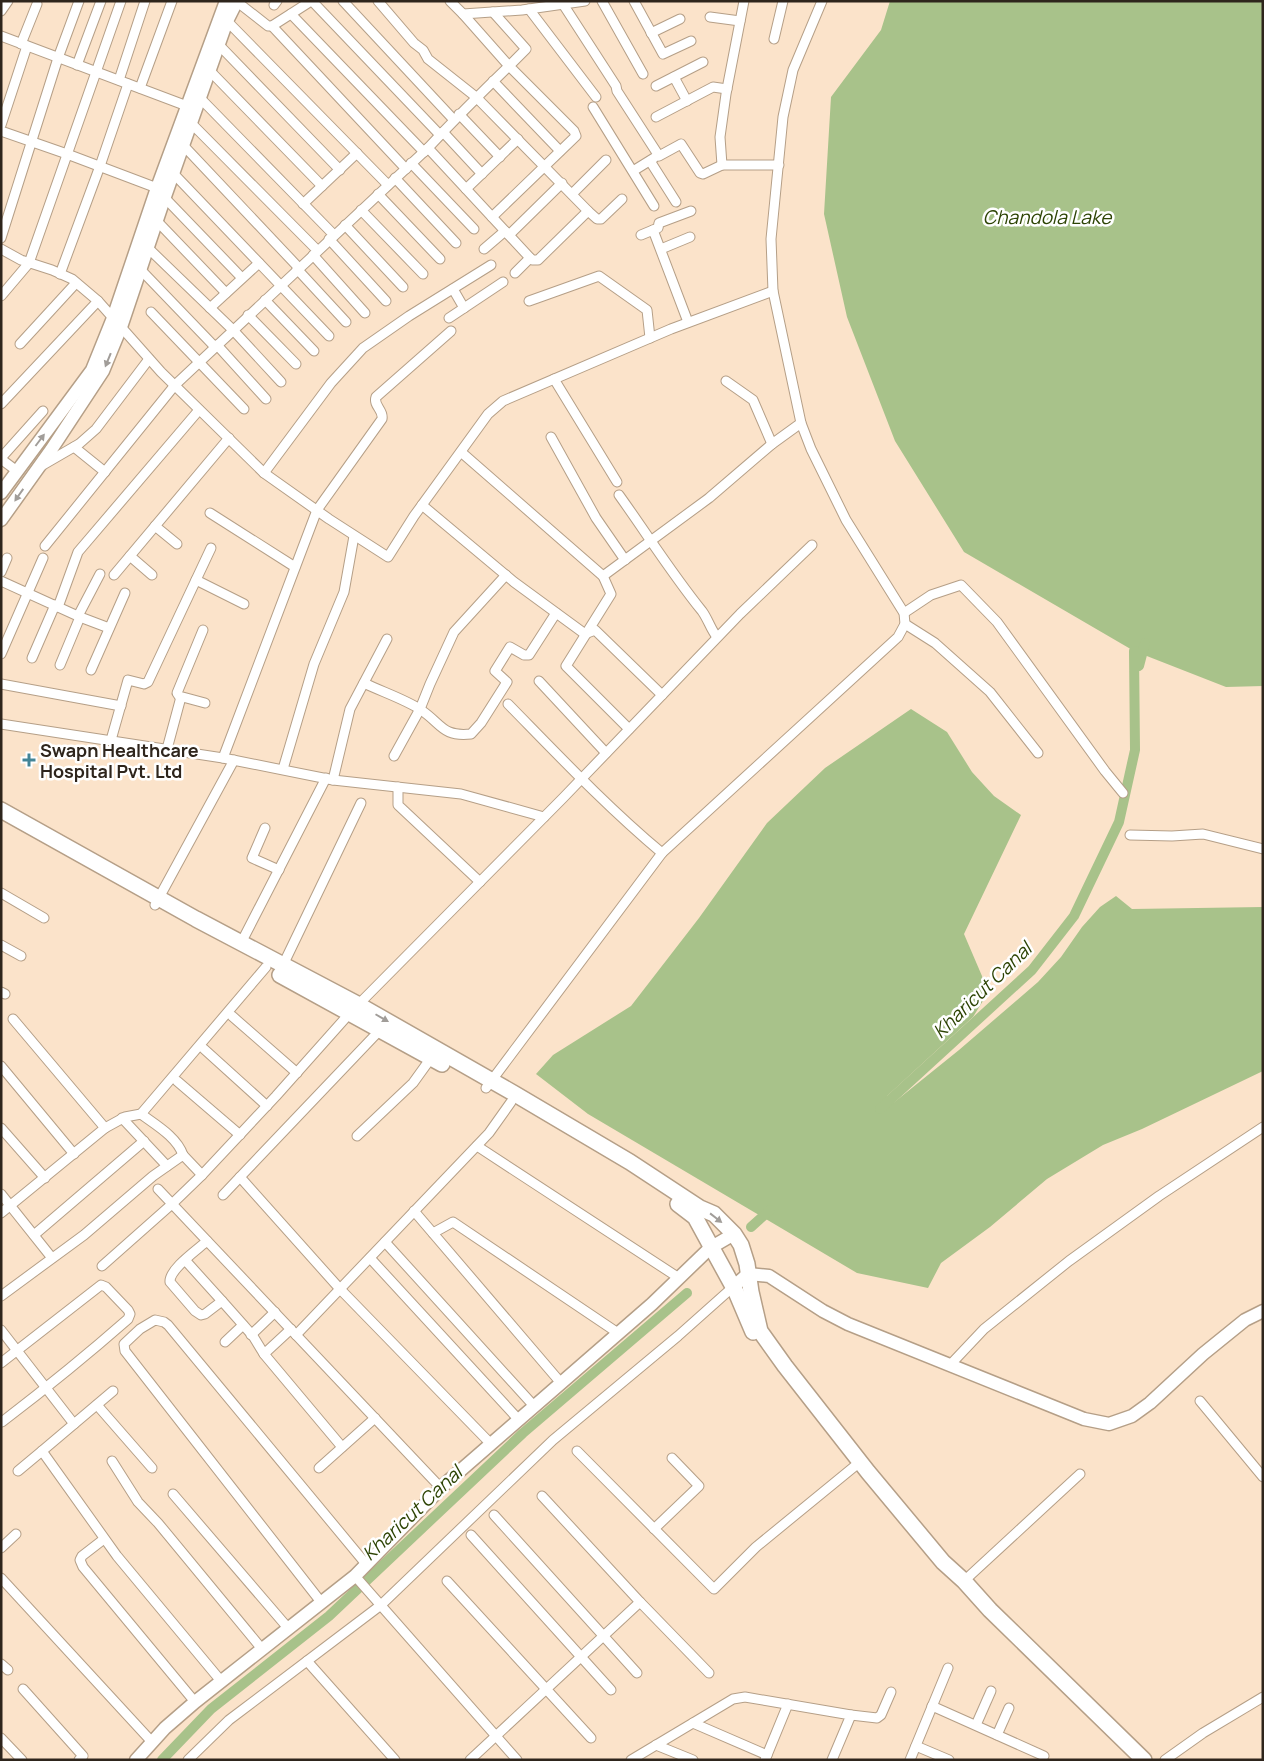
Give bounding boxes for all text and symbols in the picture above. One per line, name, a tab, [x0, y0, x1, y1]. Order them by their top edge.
water label: Chandola Lake	[983, 204, 1113, 230]
one-way arrow	[104, 353, 112, 368]
one-way arrow	[35, 434, 46, 447]
one-way arrow	[14, 489, 24, 502]
place label: Swapn Healthcare Hospital Pvt. Ltd	[40, 738, 199, 783]
marker: Swapn Healthcare Hospital Pvt. Ltd	[22, 753, 36, 767]
water label: Kharicut Canal	[927, 934, 1039, 1044]
one-way arrow	[374, 1014, 389, 1022]
one-way arrow	[710, 1213, 723, 1223]
water label: Kharicut Canal	[356, 1458, 470, 1566]

